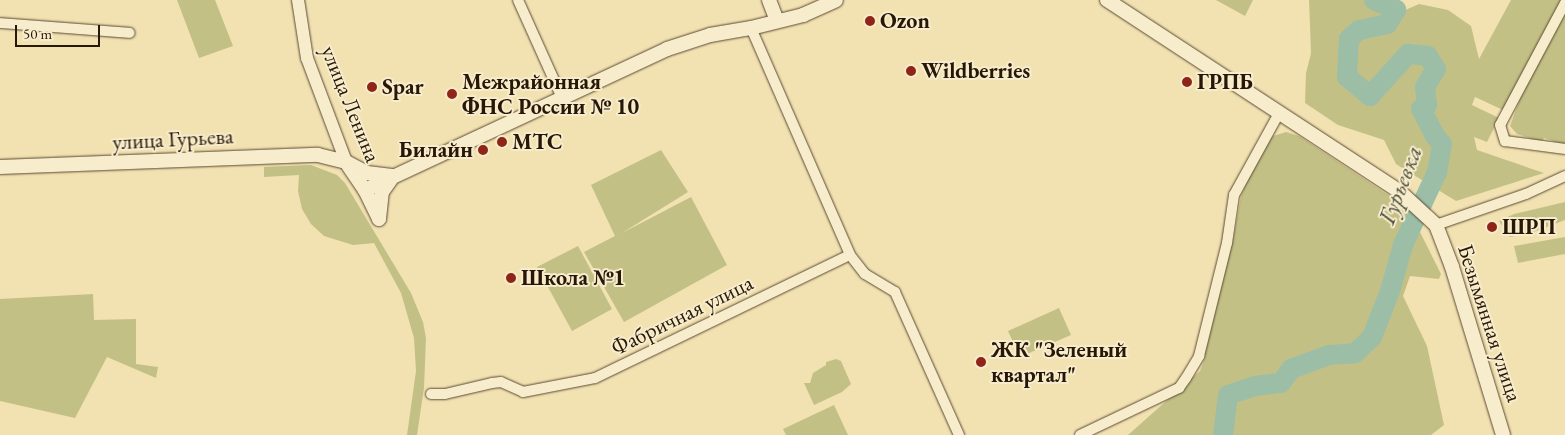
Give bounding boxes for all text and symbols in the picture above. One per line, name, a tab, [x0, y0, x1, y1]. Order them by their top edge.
place label: Ozon	[880, 8, 930, 34]
scale bar	[18, 15, 102, 47]
marker: Ozon	[864, 15, 876, 27]
text: 50 m	[23, 24, 52, 43]
street label: улица Ленина	[316, 42, 386, 166]
place label: Wildberries	[921, 58, 1030, 84]
marker: Wildberries	[905, 65, 917, 77]
place label: Межрайонная ФНС России № 10	[462, 68, 639, 120]
place label: ГРПБ	[1197, 69, 1253, 95]
place label: Spar	[382, 74, 424, 100]
marker: ГРПБ	[1181, 76, 1193, 88]
marker: Spar	[366, 81, 378, 93]
marker: Межрайонная ФНС России № 10	[446, 88, 458, 100]
street label: улица Гурьева	[112, 123, 234, 155]
place label: МТС	[512, 129, 563, 155]
marker: МТС	[496, 136, 508, 148]
place label: Билайн	[399, 137, 473, 163]
water label: Гурьевка	[1372, 142, 1428, 228]
marker: Билайн	[477, 144, 489, 156]
place label: ШРП	[1502, 214, 1556, 240]
marker: ШРП	[1486, 221, 1498, 233]
street label: Безымянная улица	[1452, 241, 1528, 405]
place label: Школа №1	[521, 265, 625, 291]
street label: Фабричная улица	[607, 269, 757, 361]
marker: Школа №1	[505, 272, 517, 284]
place label: ЖК "Зеленый квартал"	[991, 336, 1127, 388]
marker: ЖК "Зеленый квартал"	[975, 356, 987, 368]

